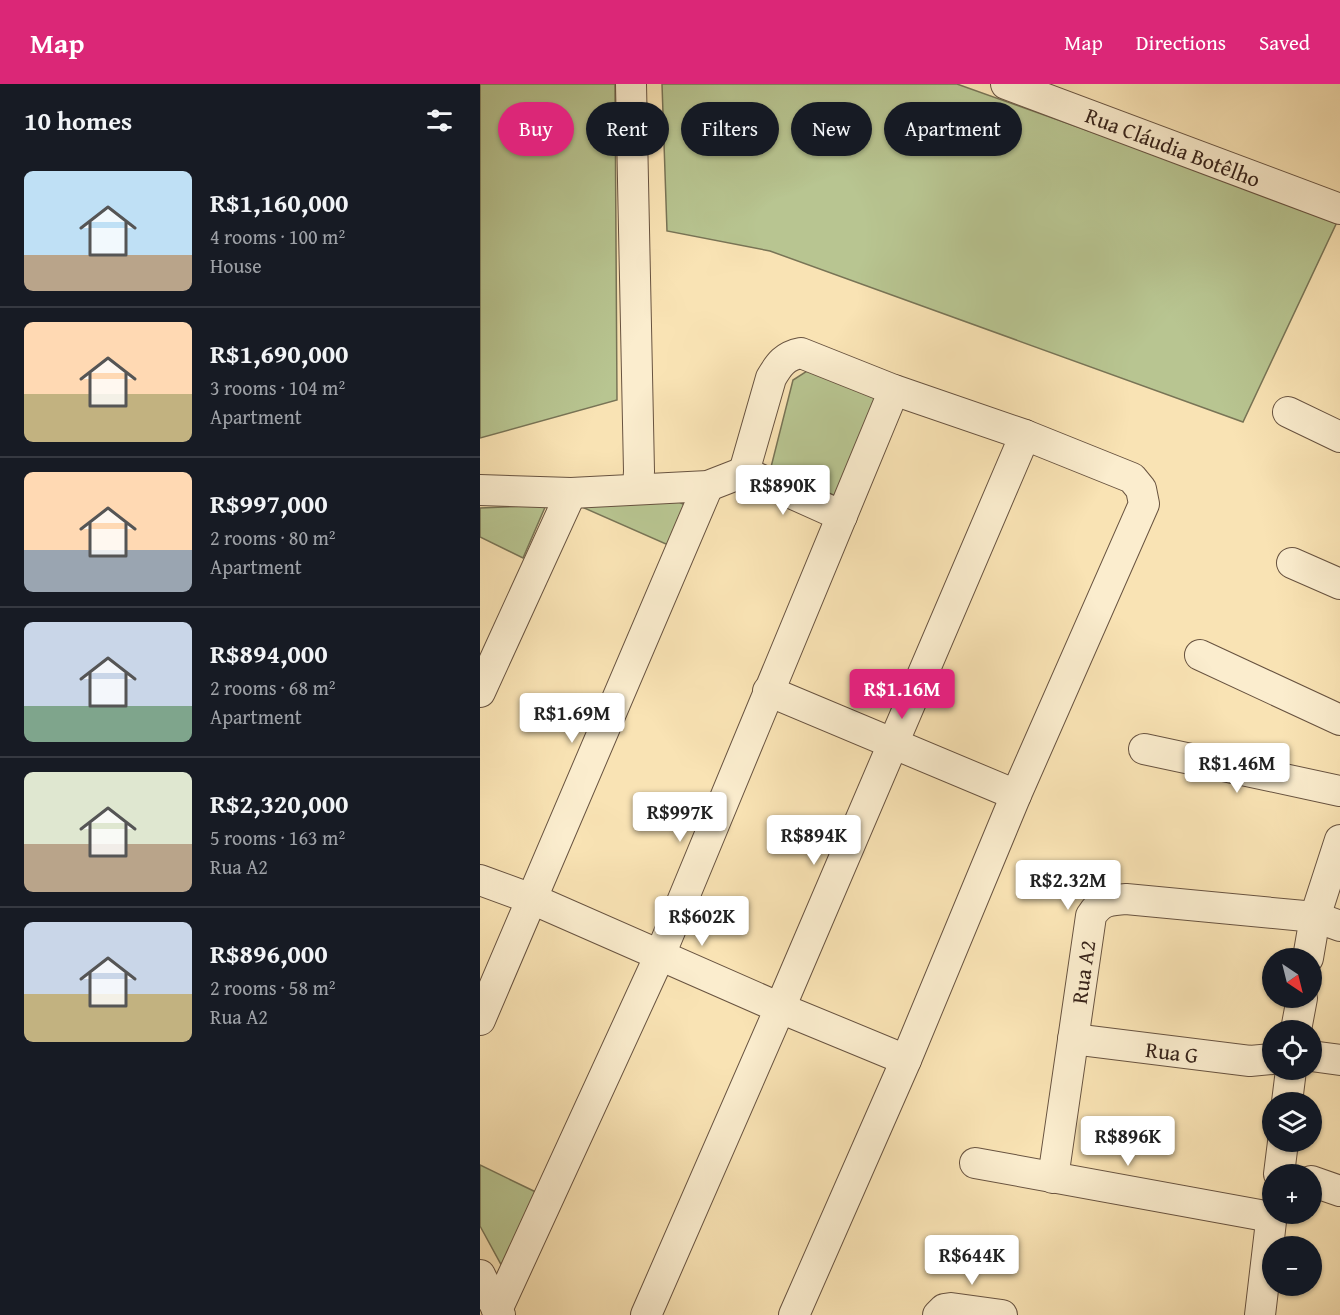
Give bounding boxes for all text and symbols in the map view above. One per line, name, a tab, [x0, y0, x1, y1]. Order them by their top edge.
text: Map	[30, 22, 84, 63]
text: Map	[1064, 27, 1103, 58]
text: Directions	[1136, 27, 1226, 58]
text: Saved	[1259, 27, 1310, 58]
street label: Rua Cláudia Botêlho	[1081, 99, 1265, 195]
text: 10 homes	[24, 101, 132, 140]
chip: Buy	[498, 102, 574, 156]
chip: Rent	[586, 102, 669, 156]
chip: Filters	[681, 102, 779, 156]
chip: New	[791, 102, 872, 156]
chip: Apartment	[884, 102, 1022, 156]
icon: filters	[423, 104, 456, 137]
text: R$1,160,000	[210, 183, 349, 222]
icon: home	[72, 195, 144, 267]
text: 4 rooms · 100 m²	[210, 222, 345, 251]
text: House	[210, 251, 262, 280]
text: R$1,690,000	[210, 334, 349, 373]
icon: home	[72, 346, 144, 418]
text: 3 rooms · 104 m²	[210, 373, 345, 402]
text: Apartment	[210, 402, 302, 431]
pin: R$890K	[734, 465, 832, 516]
text: R$890K	[750, 470, 816, 499]
text: R$997,000	[210, 484, 328, 523]
icon: home	[72, 496, 144, 568]
text: 2 rooms · 80 m²	[210, 523, 336, 552]
text: Apartment	[210, 552, 302, 581]
text: R$894,000	[210, 634, 328, 673]
icon: home	[72, 646, 144, 718]
pin: R$1.16M	[847, 669, 957, 720]
text: 2 rooms · 68 m²	[210, 673, 336, 702]
text: R$1.16M	[864, 674, 940, 703]
pin: R$1.69M	[517, 693, 627, 744]
text: R$1.69M	[534, 698, 610, 727]
text: Apartment	[210, 702, 302, 731]
pin: R$1.46M	[1182, 743, 1292, 794]
text: R$1.46M	[1199, 748, 1275, 777]
text: R$2,320,000	[210, 784, 349, 823]
pin: R$997K	[631, 792, 729, 843]
icon: home	[72, 796, 144, 868]
text: R$997K	[647, 797, 713, 826]
pin: R$894K	[765, 815, 863, 866]
text: R$894K	[781, 820, 847, 849]
text: 5 rooms · 163 m²	[210, 823, 345, 852]
text: Rua A2	[210, 852, 268, 881]
pin: R$2.32M	[1013, 860, 1123, 911]
text: R$2.32M	[1030, 865, 1106, 894]
pin: R$602K	[653, 896, 751, 947]
text: R$602K	[669, 901, 735, 930]
text: R$896,000	[210, 934, 328, 973]
street label: Rua A2	[1063, 938, 1103, 1006]
icon: home	[72, 946, 144, 1018]
north arrow	[1262, 948, 1322, 1008]
map controls	[1262, 948, 1322, 1296]
text: 2 rooms · 58 m²	[210, 973, 336, 1002]
text: Rua A2	[210, 1002, 268, 1031]
button: locate	[1262, 1020, 1322, 1080]
street label: Rua G	[1144, 1033, 1200, 1071]
button: layers	[1262, 1092, 1322, 1152]
pin: R$896K	[1079, 1116, 1177, 1167]
text: R$896K	[1095, 1121, 1161, 1150]
button: +	[1262, 1164, 1322, 1224]
pin: R$644K	[923, 1235, 1021, 1286]
button: −	[1262, 1236, 1322, 1296]
text: R$644K	[939, 1240, 1005, 1269]

